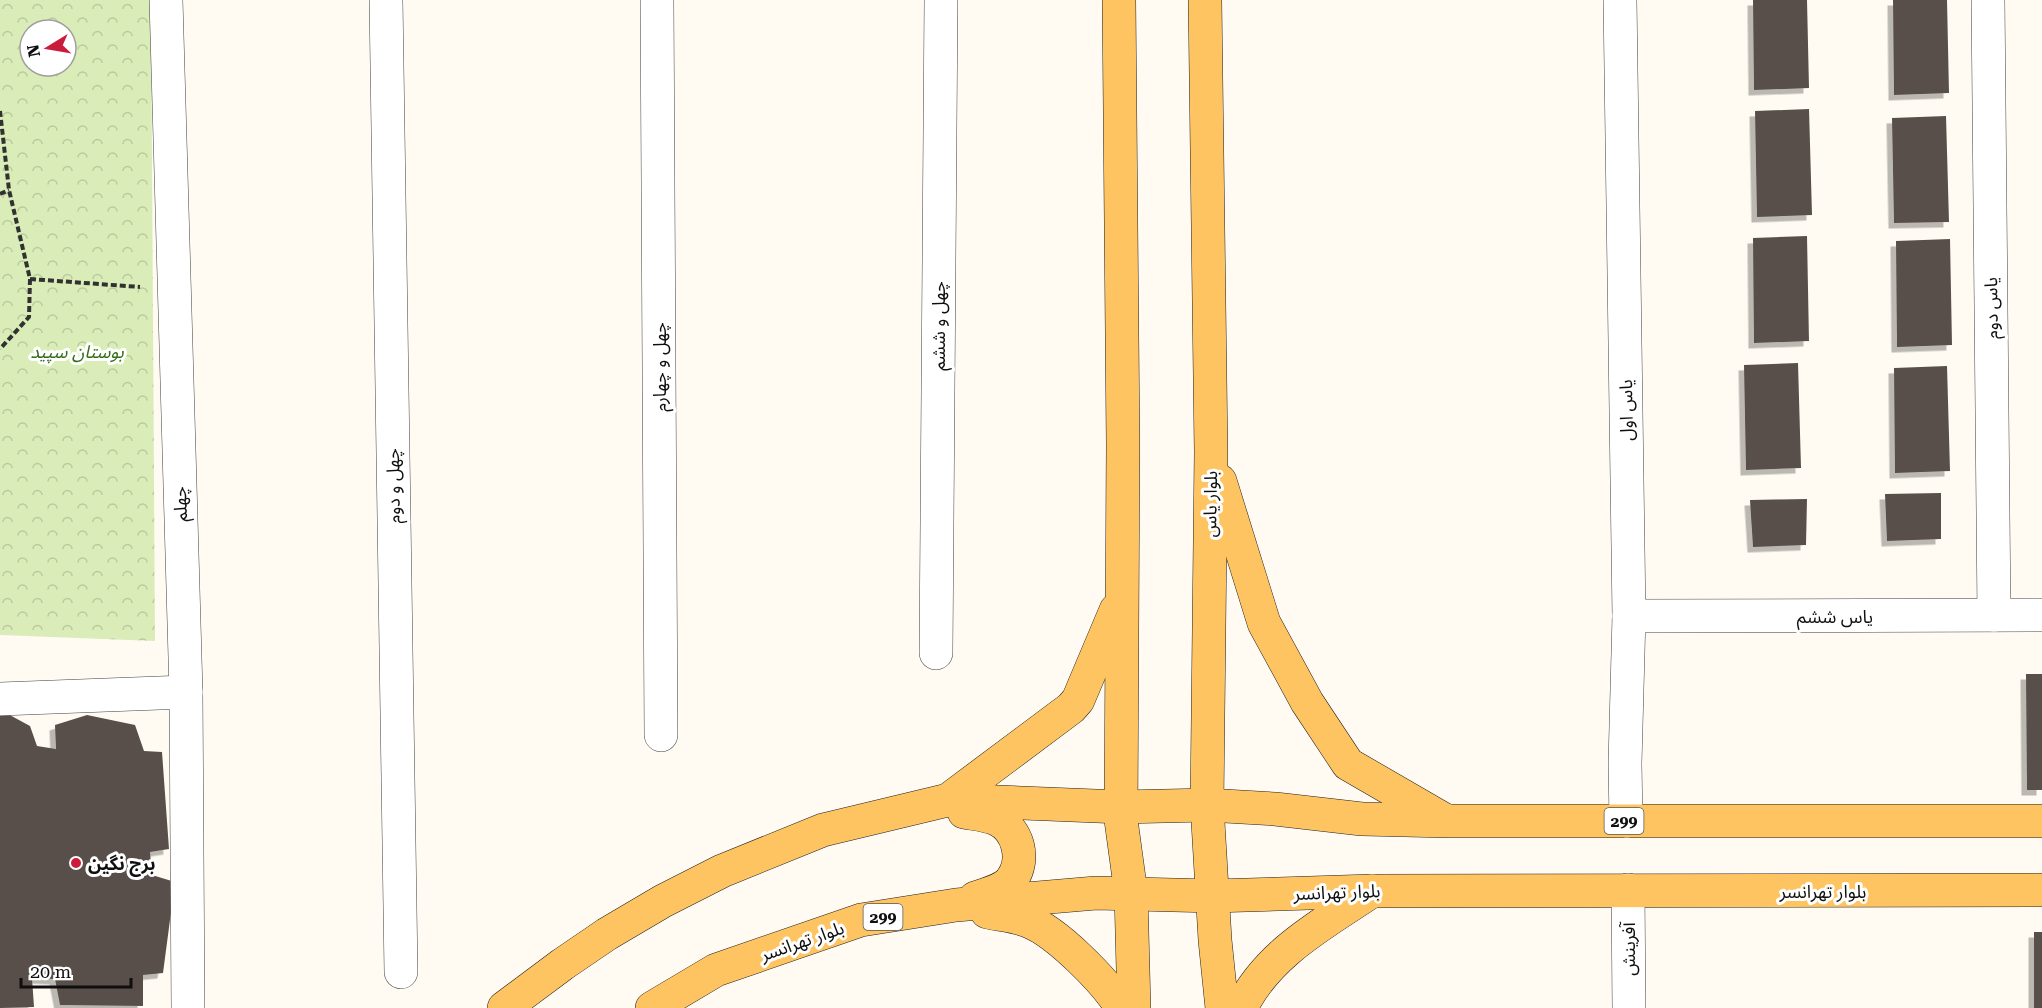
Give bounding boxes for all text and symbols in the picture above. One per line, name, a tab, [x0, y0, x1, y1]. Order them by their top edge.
north arrow	[18, 18, 78, 78]
text: N	[23, 43, 44, 59]
street label: یاس دوم	[1980, 277, 2006, 339]
street label: چهل و ششم	[928, 281, 952, 371]
street label: چهل و چهارم	[649, 322, 674, 412]
park label: بوستان سپید	[30, 341, 124, 364]
street label: یاس اول	[1615, 379, 1638, 441]
street label: چهل و دوم	[382, 448, 408, 524]
street label: بلوار یاس	[1199, 471, 1222, 537]
street label: چهلم	[169, 486, 194, 522]
street label: یاس ششم	[1797, 606, 1873, 630]
road number: 299	[1604, 808, 1644, 834]
place label: برج نگین	[88, 853, 155, 877]
marker: برج نگین	[69, 856, 83, 870]
street label: بلوار تهرانسر	[1292, 880, 1381, 905]
street label: بلوار تهرانسر	[1779, 881, 1866, 903]
road number: 299	[864, 904, 902, 930]
street label: بلوار تهرانسر	[757, 917, 847, 966]
street label: آفرینش	[1618, 922, 1640, 976]
scale bar	[21, 951, 130, 989]
text: 20 m	[30, 961, 71, 982]

